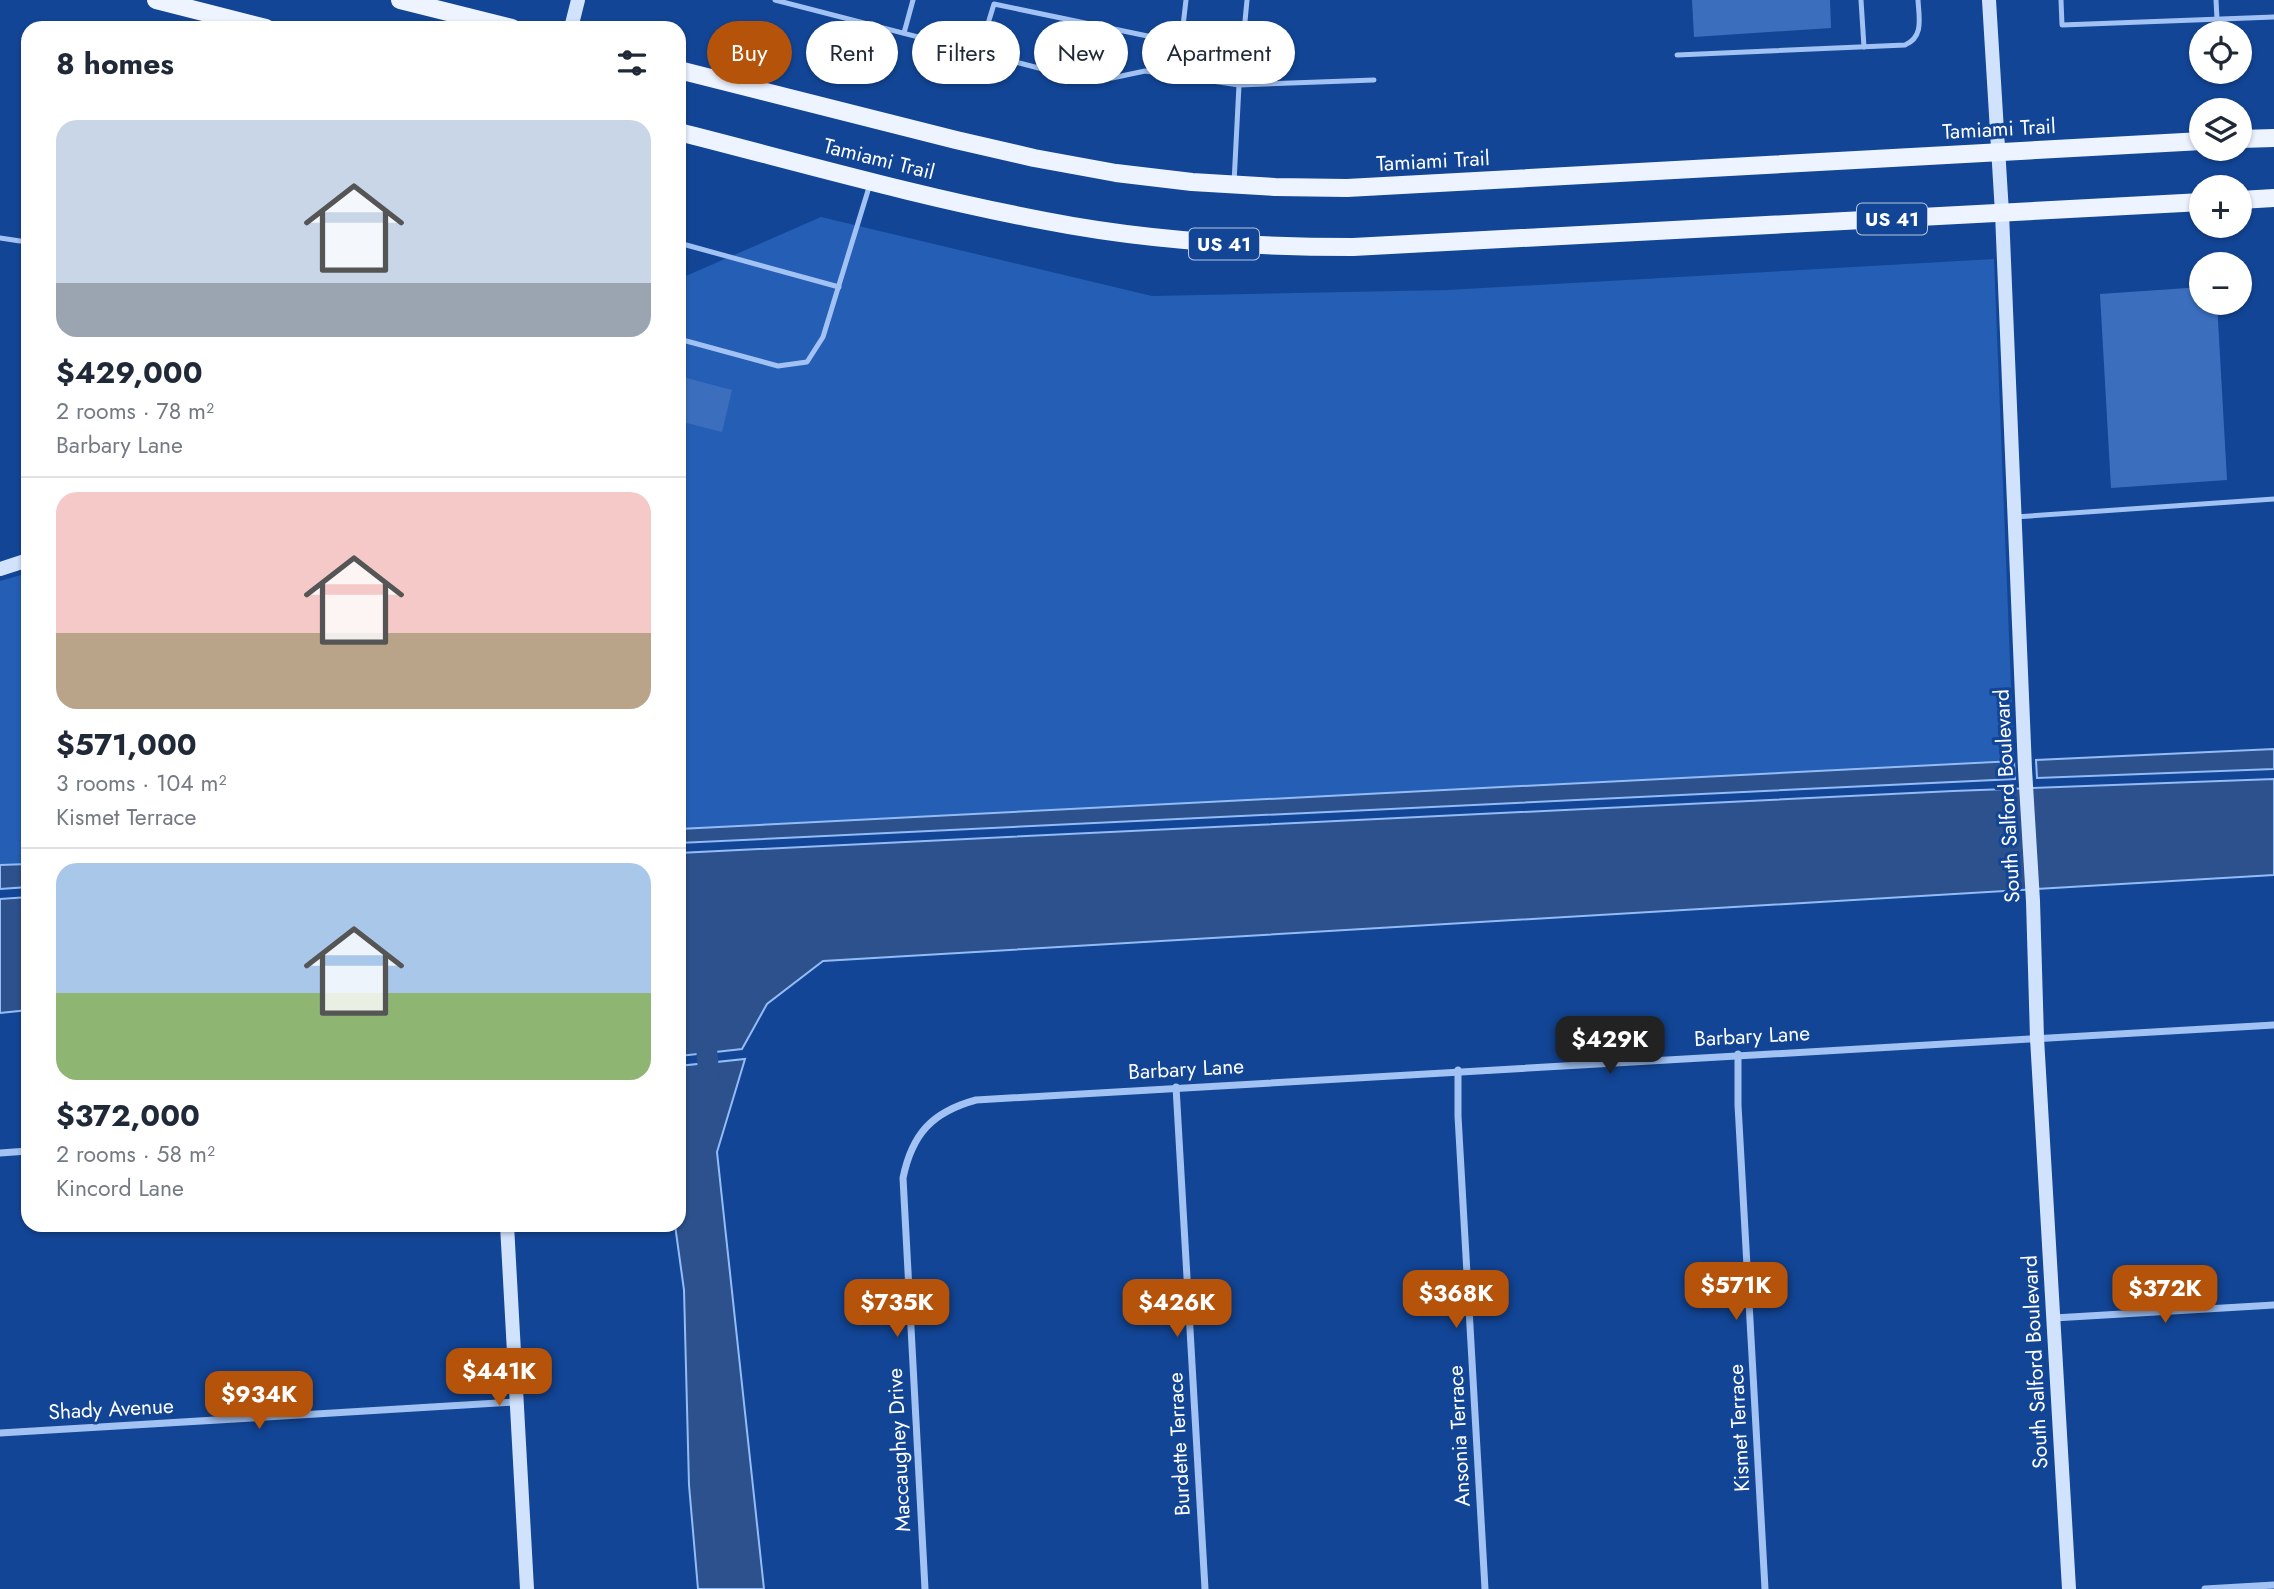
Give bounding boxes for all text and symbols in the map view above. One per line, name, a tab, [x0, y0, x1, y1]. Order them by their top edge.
chip: Buy	[707, 21, 792, 84]
chip: Rent	[806, 21, 898, 84]
chip: Filters	[912, 21, 1020, 84]
chip: New	[1034, 21, 1128, 84]
chip: Apartment	[1142, 21, 1295, 84]
map controls	[2189, 21, 2252, 315]
button: locate	[2189, 21, 2252, 84]
text: 8 homes	[56, 42, 174, 85]
icon: filters	[613, 44, 651, 82]
button: layers	[2189, 98, 2252, 161]
street label: Tamiami Trail	[1942, 111, 2056, 147]
street label: Tamiami Trail	[820, 131, 938, 187]
street label: Tamiami Trail	[1376, 143, 1490, 179]
icon: home	[291, 165, 417, 291]
button: +	[2189, 175, 2252, 238]
road number: US 41	[1857, 204, 1927, 234]
road number: US 41	[1189, 228, 1259, 260]
button: −	[2189, 252, 2252, 315]
text: $429,000	[56, 351, 203, 394]
text: 2 rooms · 78 m²	[56, 394, 214, 428]
text: Barbary Lane	[56, 428, 183, 462]
icon: home	[291, 537, 417, 663]
street label: South Salford Boulevard	[1986, 688, 2028, 904]
text: $571,000	[56, 723, 197, 766]
text: 3 rooms · 104 m²	[56, 766, 226, 800]
text: Kismet Terrace	[56, 800, 196, 834]
icon: home	[291, 908, 417, 1034]
pin: $429K	[1561, 1016, 1659, 1076]
street label: Barbary Lane	[1693, 1018, 1811, 1054]
text: $429K	[1572, 1022, 1648, 1056]
street label: Barbary Lane	[1127, 1051, 1245, 1087]
text: $372,000	[56, 1094, 200, 1137]
text: 2 rooms · 58 m²	[56, 1137, 215, 1171]
text: Kincord Lane	[56, 1171, 184, 1205]
street label: South Salford Boulevard	[2014, 1254, 2056, 1470]
pin: $571K	[1687, 1262, 1785, 1322]
pin: $372K	[2116, 1266, 2214, 1325]
text: $571K	[1701, 1268, 1771, 1302]
pin: $368K	[1407, 1270, 1505, 1330]
text: $372K	[2128, 1271, 2202, 1305]
text: $368K	[1419, 1276, 1493, 1310]
pin: $735K	[848, 1280, 946, 1339]
pin: $426K	[1128, 1280, 1226, 1339]
text: $735K	[860, 1285, 934, 1319]
text: $426K	[1139, 1285, 1215, 1319]
pin: $441K	[450, 1348, 548, 1408]
text: $441K	[462, 1354, 536, 1388]
street label: Kismet Terrace	[1721, 1363, 1757, 1493]
street label: Ansonia Terrace	[1440, 1364, 1478, 1507]
street label: Maccaughey Drive	[880, 1367, 918, 1533]
street label: Burdette Terrace	[1160, 1371, 1198, 1517]
pin: $934K	[210, 1372, 308, 1431]
text: $934K	[221, 1377, 297, 1411]
street label: Shady Avenue	[48, 1391, 175, 1427]

